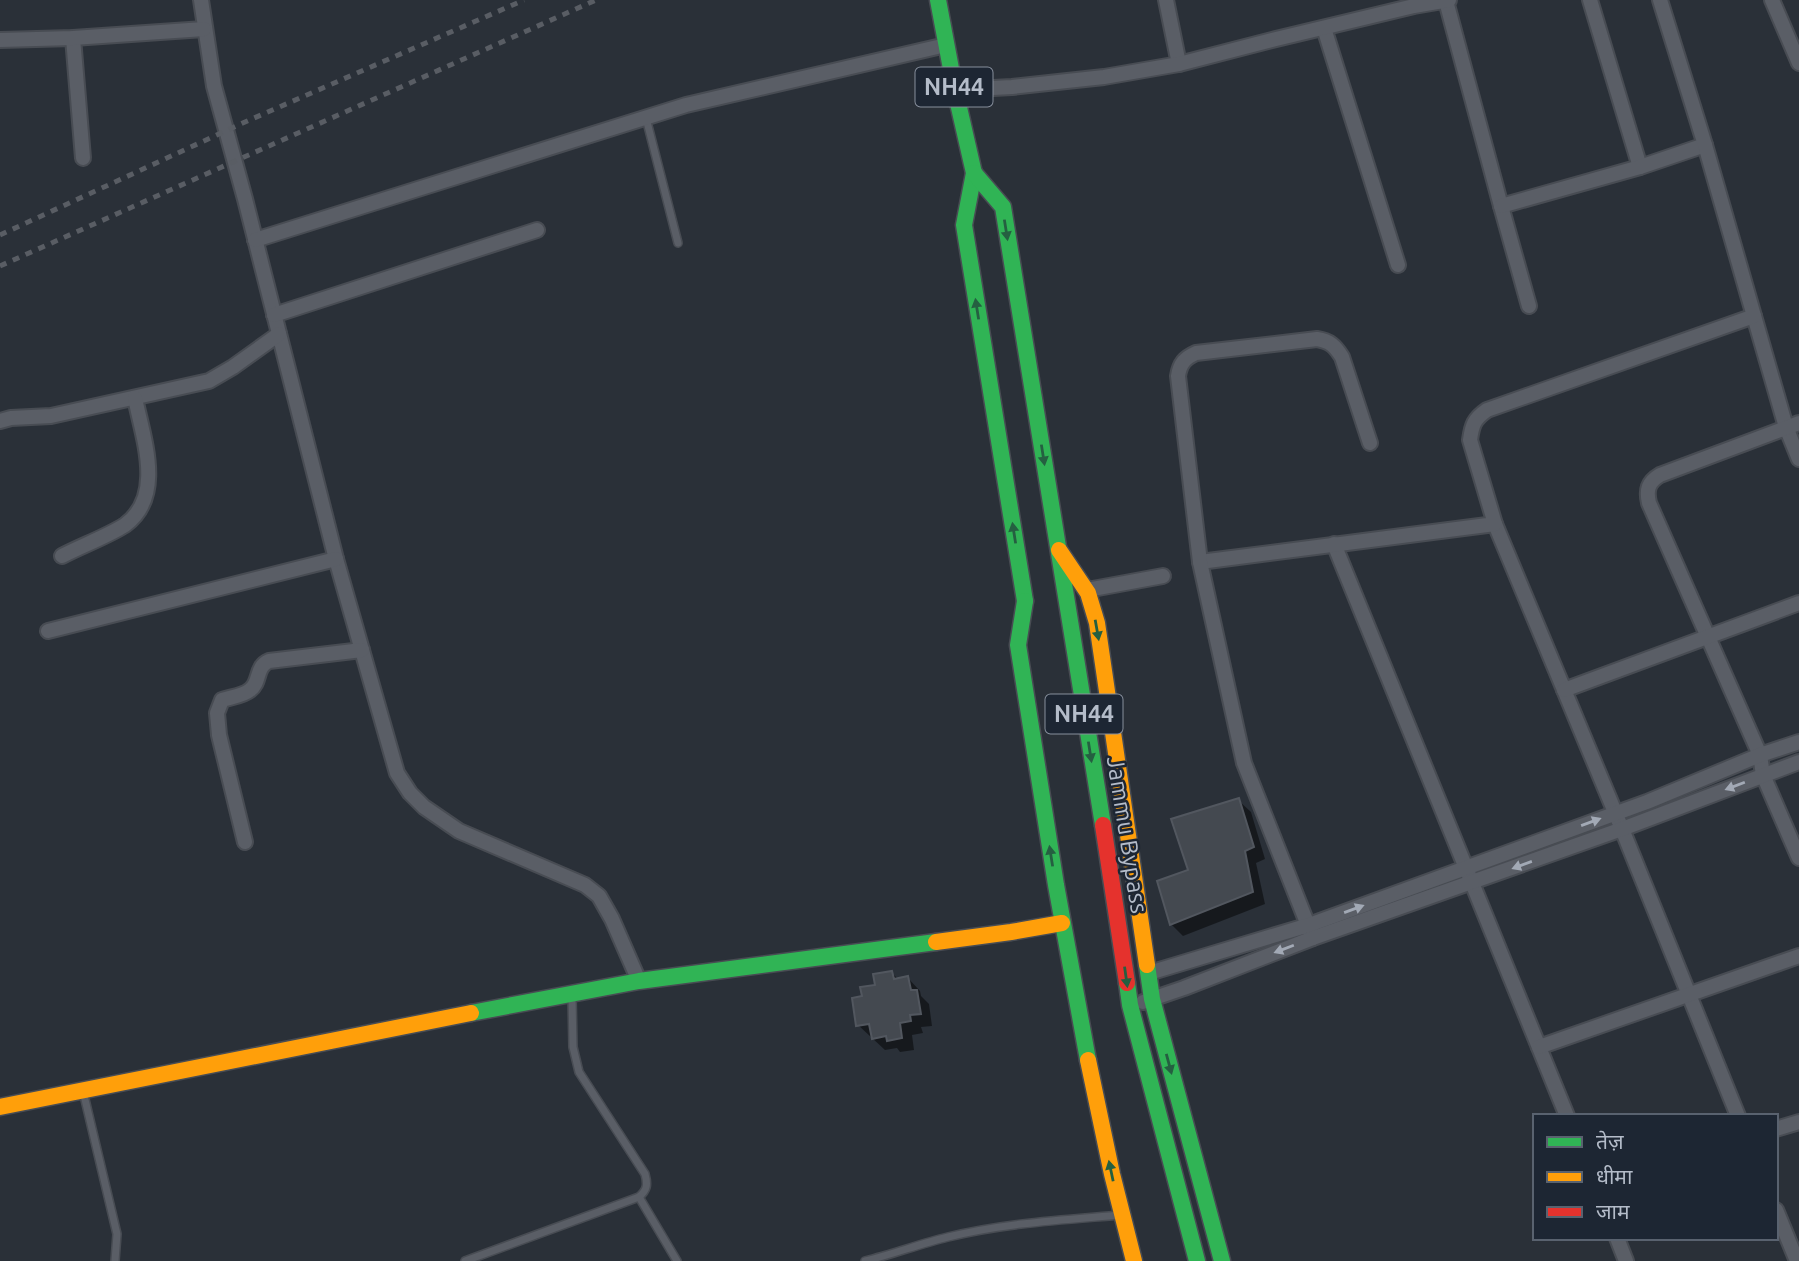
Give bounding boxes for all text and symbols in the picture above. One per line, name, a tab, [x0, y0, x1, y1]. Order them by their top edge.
road number: NH44	[916, 68, 992, 106]
one-way arrow	[1001, 219, 1012, 241]
one-way arrow	[971, 298, 982, 320]
one-way arrow	[1037, 444, 1048, 466]
one-way arrow	[1008, 522, 1019, 544]
one-way arrow	[1092, 619, 1103, 641]
road number: NH44	[1046, 694, 1122, 734]
one-way arrow	[1085, 741, 1096, 763]
street label: Jammu Bypass	[1102, 754, 1153, 915]
one-way arrow	[1724, 780, 1745, 791]
one-way arrow	[1580, 817, 1601, 828]
one-way arrow	[1045, 845, 1056, 867]
one-way arrow	[1511, 860, 1532, 871]
one-way arrow	[1344, 903, 1365, 914]
one-way arrow	[1274, 943, 1295, 954]
one-way arrow	[1121, 966, 1132, 988]
one-way arrow	[1165, 1053, 1175, 1074]
legend	[1533, 1114, 1778, 1240]
text: तेज़	[1596, 1129, 1624, 1153]
one-way arrow	[1106, 1160, 1117, 1182]
text: धीमा	[1596, 1164, 1633, 1188]
text: जाम	[1596, 1199, 1630, 1223]

